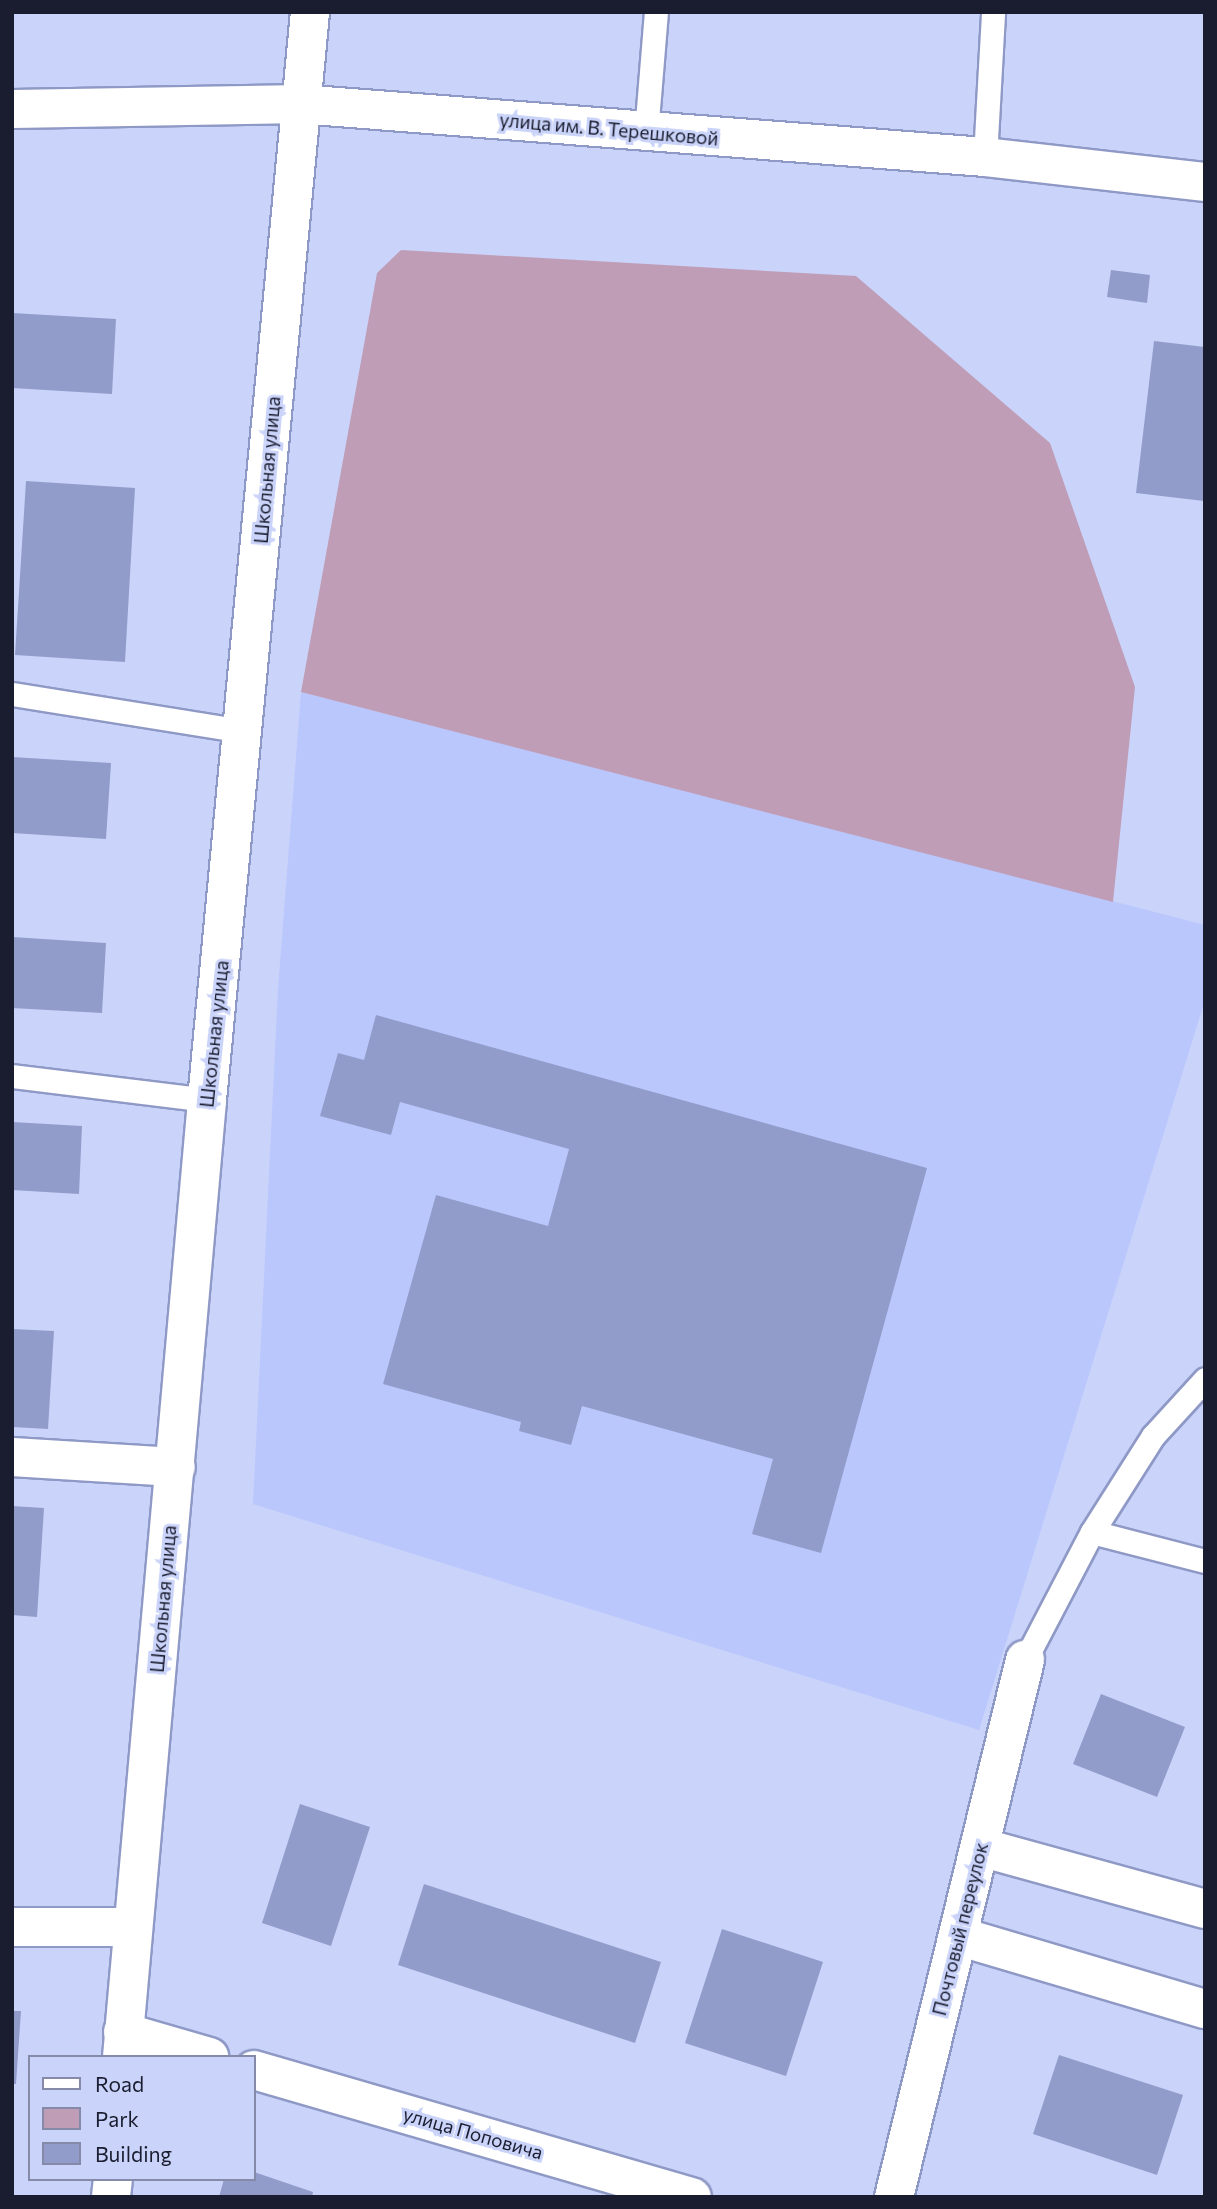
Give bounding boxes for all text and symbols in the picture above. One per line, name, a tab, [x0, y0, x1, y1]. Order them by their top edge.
street label: улица им. В. Терешковой	[499, 108, 719, 150]
street label: Школьная улица	[249, 395, 285, 545]
street label: Школьная улица	[195, 959, 233, 1109]
street label: Школьная улица	[145, 1524, 181, 1674]
street label: Почтовый переулок	[927, 1840, 993, 2018]
legend	[28, 2055, 256, 2181]
text: Road	[95, 2071, 144, 2096]
street label: улица Поповича	[401, 2102, 545, 2164]
text: Park	[95, 2106, 139, 2131]
text: Building	[95, 2141, 172, 2166]

